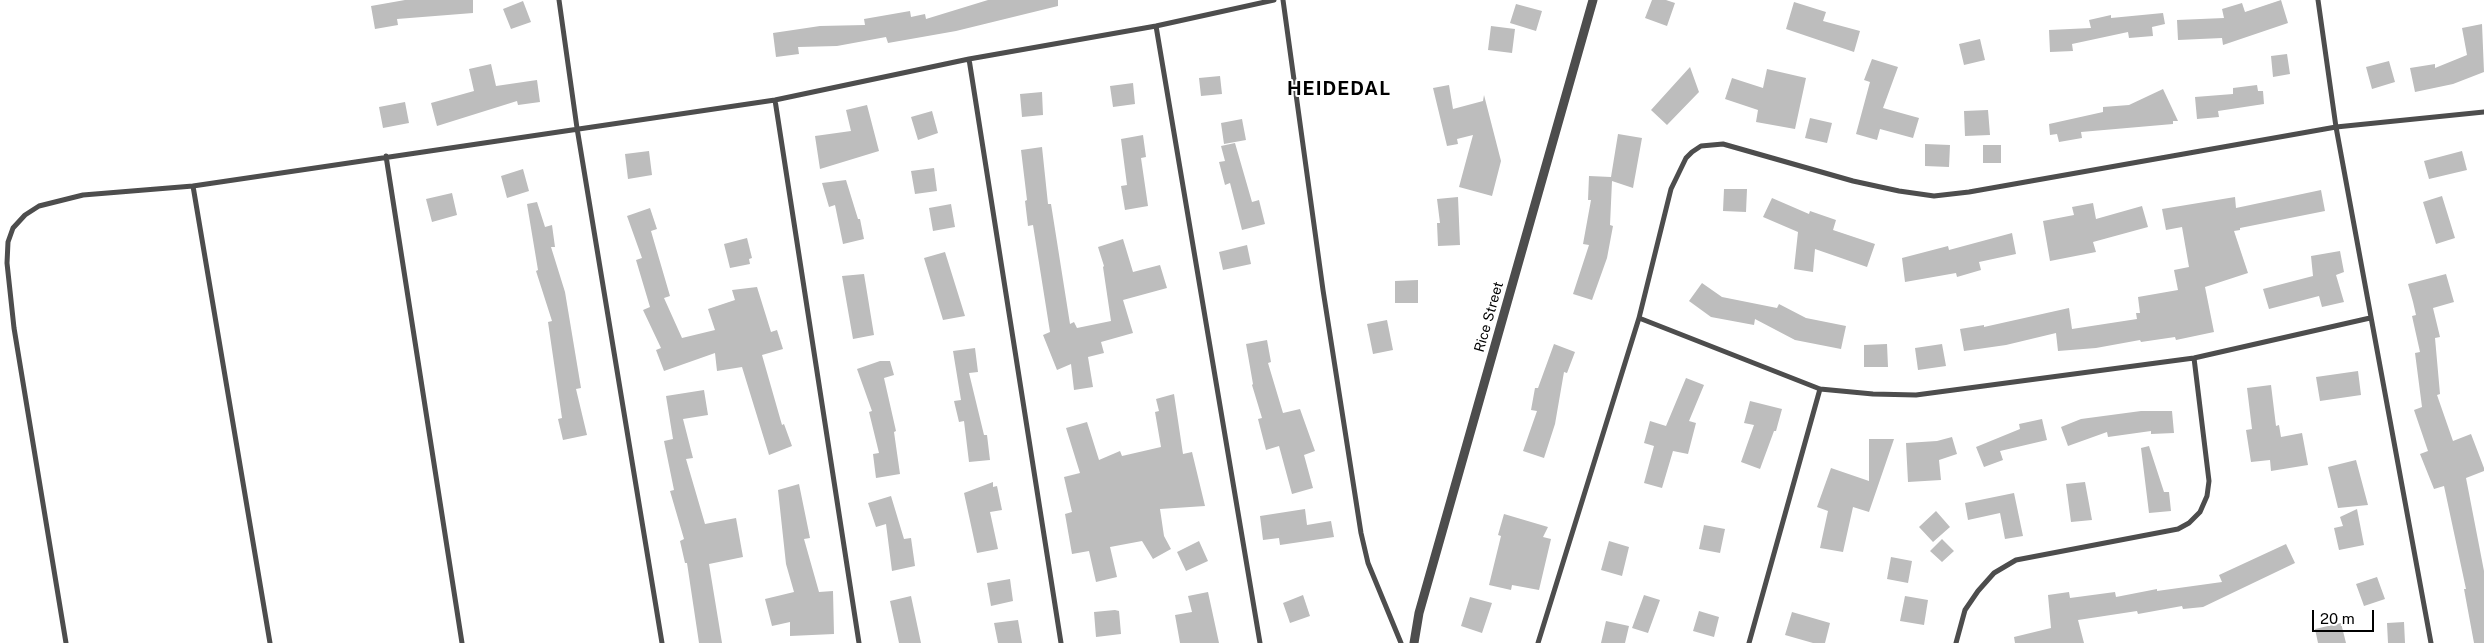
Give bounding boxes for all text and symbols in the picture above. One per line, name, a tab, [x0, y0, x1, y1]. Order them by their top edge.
district label: HEIDEDAL	[1286, 78, 1392, 100]
street label: Rice Street	[1471, 280, 1507, 354]
scale bar	[2314, 600, 2376, 632]
text: 20 m	[2320, 610, 2355, 627]

